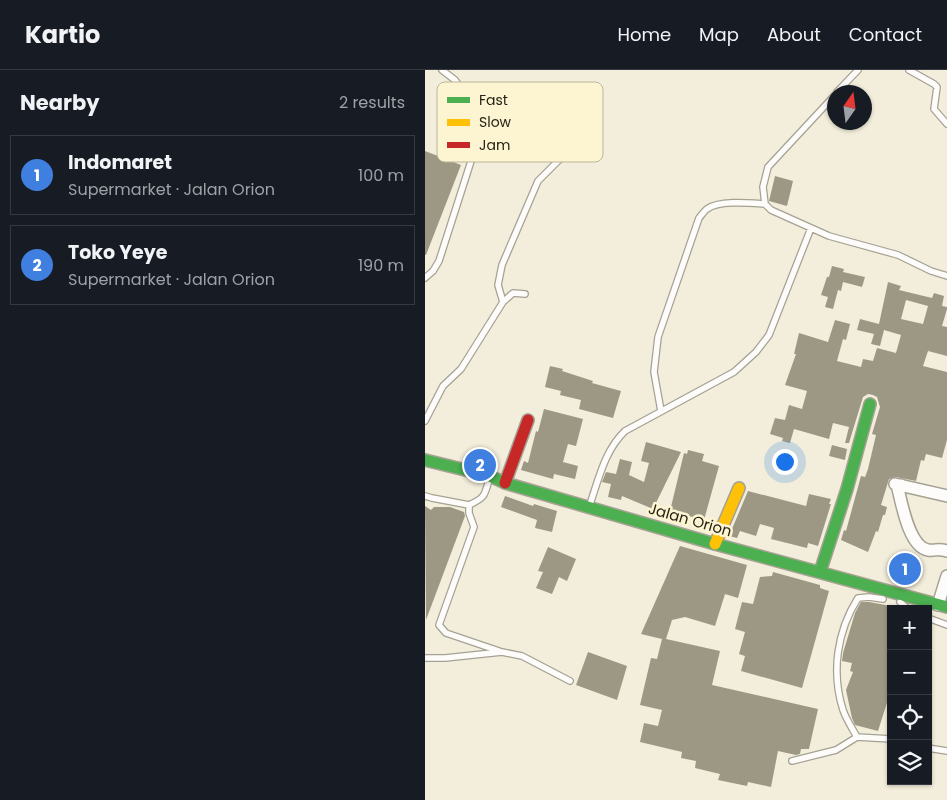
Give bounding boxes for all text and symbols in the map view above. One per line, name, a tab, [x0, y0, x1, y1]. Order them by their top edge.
text: Kartio	[25, 18, 100, 51]
text: Home	[617, 22, 671, 47]
text: Map	[699, 22, 739, 47]
text: About	[767, 22, 821, 47]
text: Contact	[849, 22, 922, 47]
legend	[437, 82, 603, 162]
north arrow	[827, 85, 872, 130]
text: Nearby	[20, 88, 100, 117]
text: Fast	[479, 90, 508, 110]
text: 2 results	[339, 91, 405, 114]
text: Slow	[479, 112, 512, 132]
text: Jam	[479, 135, 510, 155]
text: Indomaret	[68, 149, 172, 176]
text: 1	[34, 164, 40, 187]
text: 100 m	[358, 164, 404, 187]
text: Supermarket · Jalan Orion	[68, 178, 275, 201]
text: Toko Yeye	[68, 239, 167, 266]
text: 2	[32, 254, 42, 277]
text: 190 m	[358, 254, 404, 277]
text: Supermarket · Jalan Orion	[68, 268, 275, 291]
pin: 2	[464, 446, 496, 484]
your location	[772, 449, 798, 475]
street label: Jalan Orion	[646, 498, 734, 541]
pin: 1	[889, 550, 921, 588]
map controls	[887, 605, 932, 785]
button: +	[887, 605, 932, 650]
button: −	[887, 650, 932, 695]
button: locate	[887, 695, 932, 740]
button: layers	[887, 740, 932, 785]

